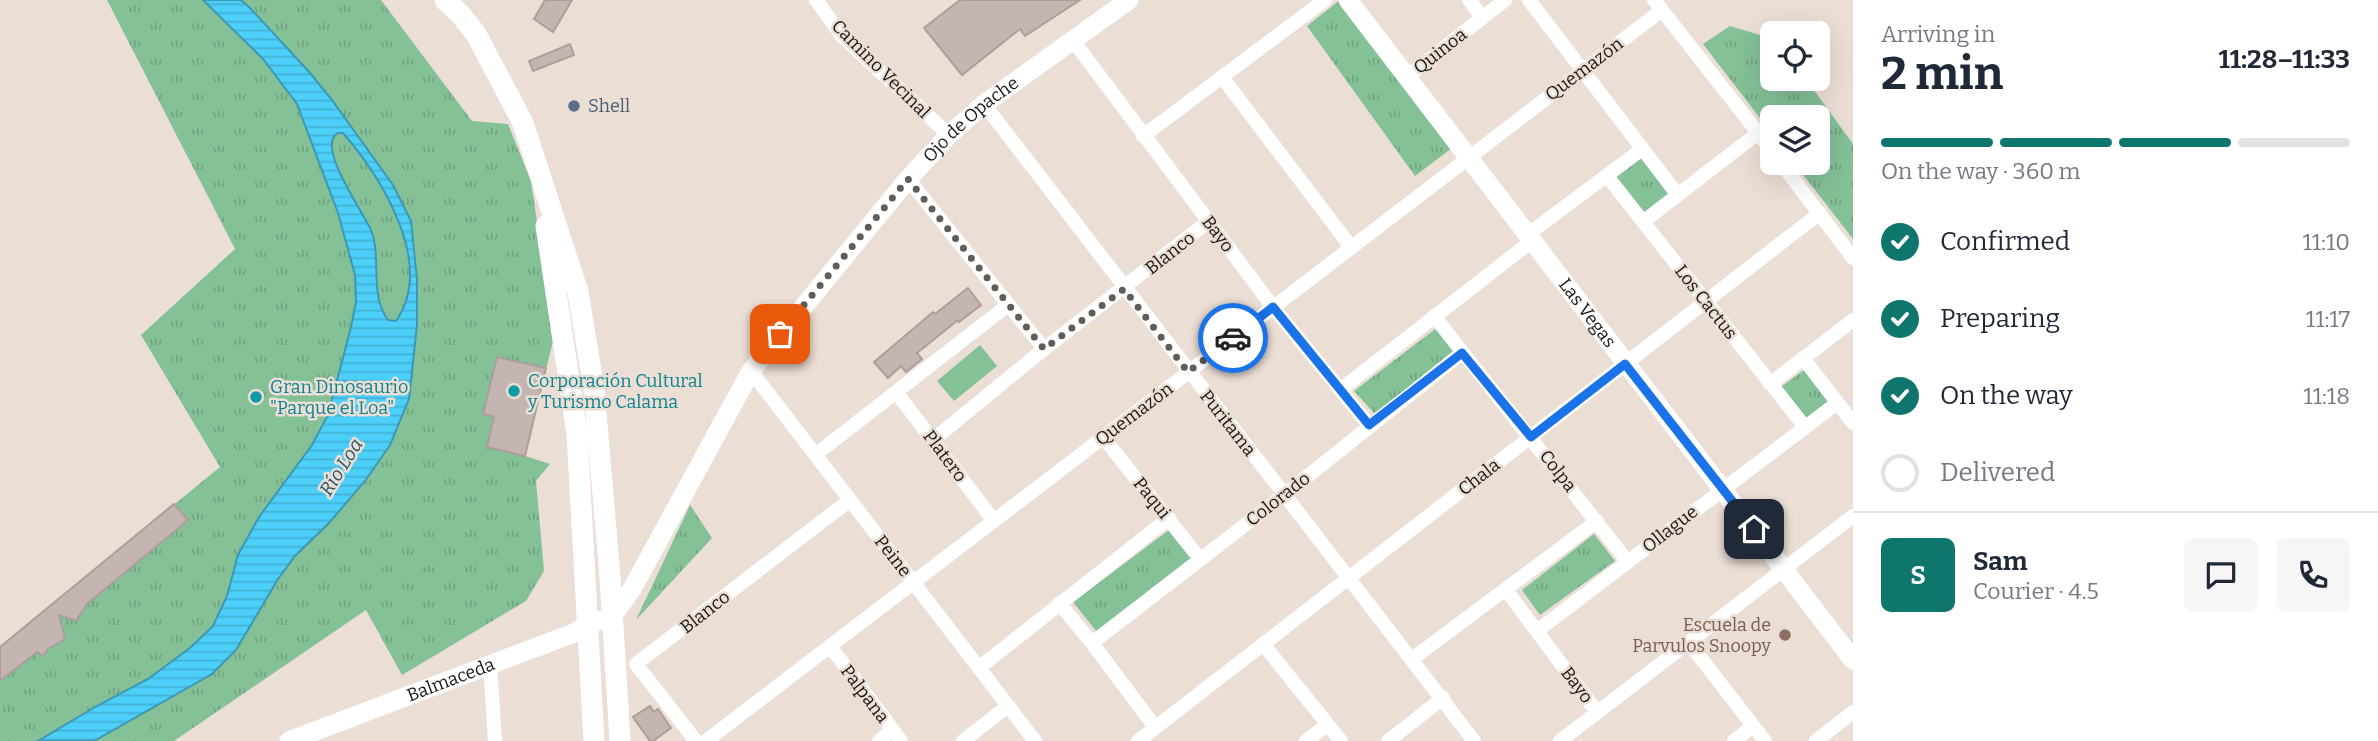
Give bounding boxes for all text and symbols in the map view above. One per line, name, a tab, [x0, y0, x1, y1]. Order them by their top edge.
street label: Camino Vecinal	[827, 15, 935, 123]
text: Arriving in	[1881, 20, 1995, 48]
map controls	[1760, 21, 1830, 175]
button: locate	[1760, 21, 1830, 91]
street label: Quinoa	[1409, 23, 1471, 79]
street label: Quemazón	[1541, 32, 1628, 105]
text: 11:28–11:33	[2219, 44, 2350, 75]
text: 2 min	[1881, 46, 2003, 101]
street label: Ojo de Opache	[918, 72, 1023, 167]
place label: Shell	[588, 95, 630, 117]
marker: Shell	[566, 98, 582, 114]
button: layers	[1760, 105, 1830, 175]
text: On the way · 360 m	[1881, 157, 2080, 185]
street label: Bayo	[1197, 211, 1239, 257]
icon: check	[1881, 223, 1919, 261]
text: Confirmed	[1940, 226, 2070, 257]
street label: Blanco	[1141, 227, 1199, 279]
text: 11:10	[2302, 228, 2350, 256]
street label: Los Cactus	[1670, 260, 1742, 344]
street label: Las Vegas	[1554, 274, 1621, 352]
icon: check	[1881, 300, 1919, 338]
courier	[1198, 303, 1268, 373]
text: Preparing	[1940, 303, 2060, 334]
pin	[750, 304, 810, 364]
text: 11:17	[2306, 305, 2350, 333]
icon: bag	[761, 315, 799, 353]
icon: car	[1214, 319, 1252, 357]
place label: Corporación Cultural y Turismo Calama	[527, 370, 703, 413]
place label: Gran Dinosaurio "Parque el Loa"	[270, 376, 408, 419]
street label: Quemazón	[1091, 377, 1178, 450]
icon: check	[1881, 377, 1919, 415]
text: On the way	[1940, 380, 2073, 411]
text: 11:18	[2303, 382, 2350, 410]
marker: Corporación Cultural y Turismo Calama	[506, 383, 522, 399]
street label: Puritama	[1195, 386, 1261, 461]
marker: Gran Dinosaurio "Parque el Loa"	[248, 389, 264, 405]
street label: Platero	[918, 426, 972, 486]
water label: Río Loa	[314, 434, 368, 500]
street label: Colpa	[1535, 446, 1581, 496]
street label: Chala	[1454, 454, 1504, 500]
text: Delivered	[1940, 457, 2055, 488]
street label: Colorado	[1242, 467, 1314, 531]
street label: Paqui	[1129, 473, 1175, 523]
pin	[1724, 499, 1784, 559]
street label: Ollague	[1638, 501, 1702, 557]
icon: home	[1735, 510, 1773, 548]
street label: Peine	[870, 531, 916, 581]
button: chat	[2184, 538, 2258, 612]
button: phone	[2276, 538, 2350, 612]
text: Sam	[1973, 546, 2028, 577]
text: S	[1910, 560, 1926, 591]
text: Courier · 4.5	[1973, 577, 2099, 605]
street label: Blanco	[676, 586, 734, 638]
place label: Escuela de Parvulos Snoopy	[1632, 614, 1771, 657]
marker: Escuela de Parvulos Snoopy	[1777, 627, 1793, 643]
street label: Balmaceda	[404, 653, 498, 706]
street label: Palpana	[836, 661, 894, 728]
street label: Bayo	[1556, 662, 1598, 708]

